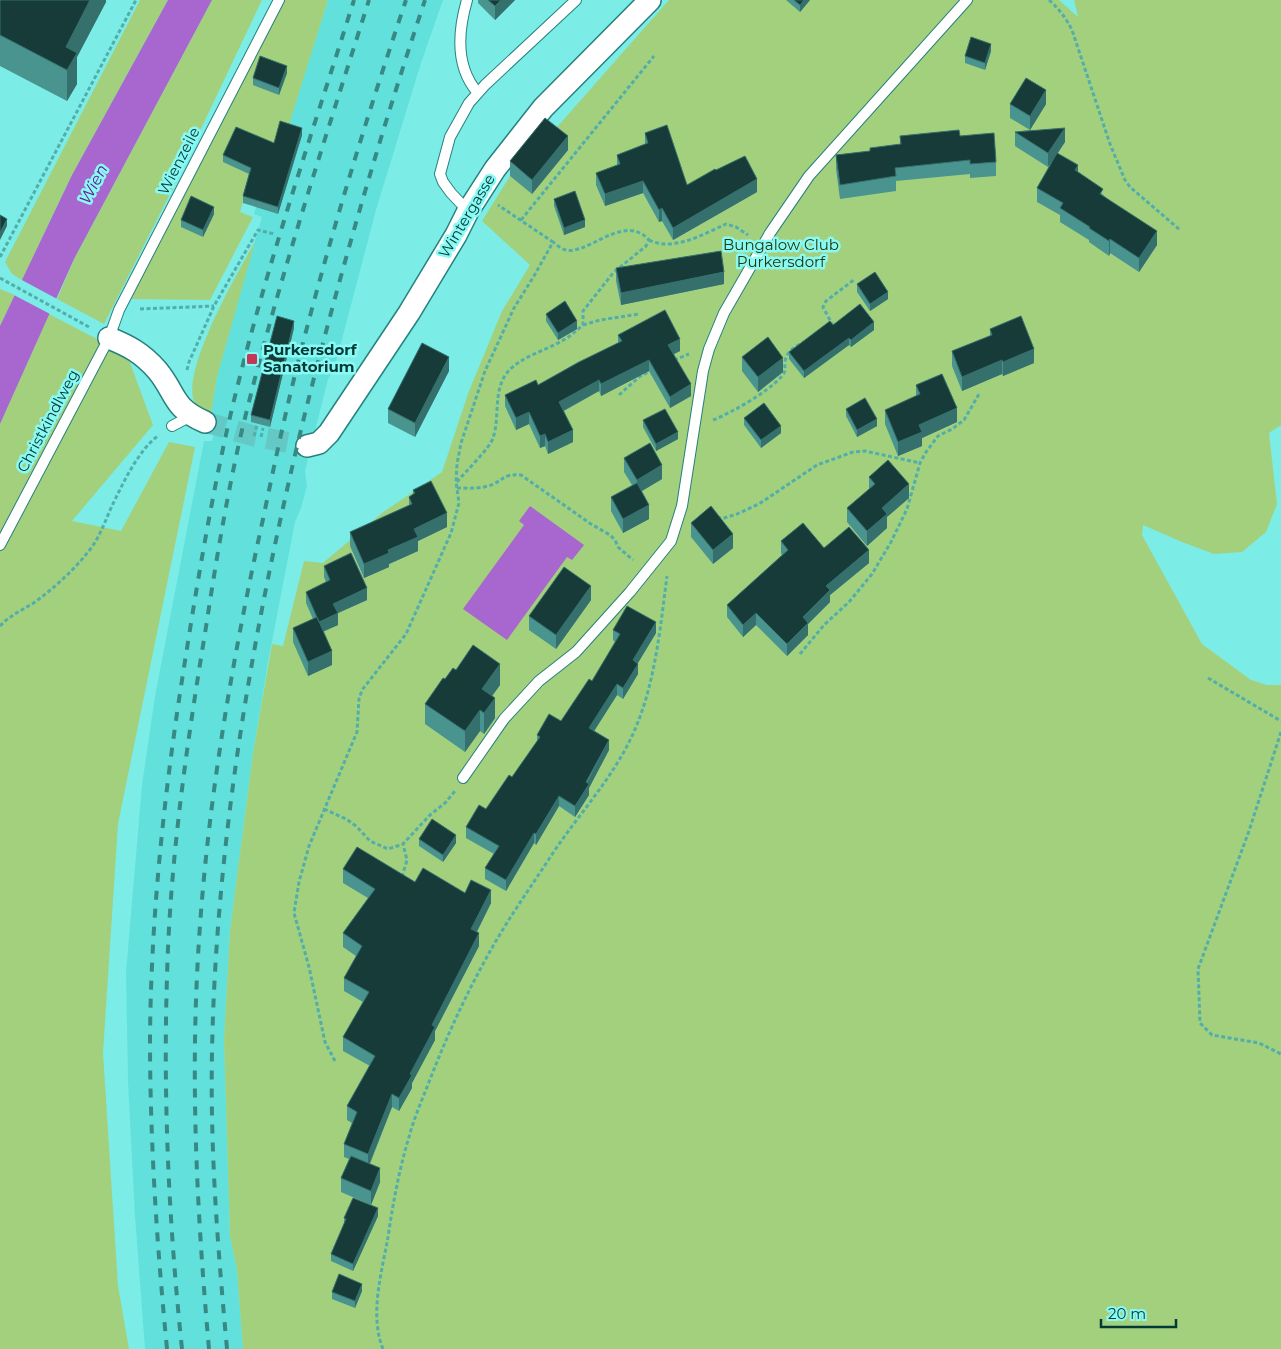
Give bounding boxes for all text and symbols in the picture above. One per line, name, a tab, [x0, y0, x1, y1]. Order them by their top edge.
street label: Wienzeile	[153, 124, 204, 198]
water label: Wien	[75, 161, 112, 207]
street label: Wintergasse	[434, 171, 499, 261]
park label: Bungalow Club Purkersdorf	[723, 235, 839, 271]
place label: Purkersdorf Sanatorium	[263, 340, 358, 376]
marker: Purkersdorf Sanatorium	[245, 352, 259, 366]
street label: Christkindlweg	[12, 366, 83, 475]
scale bar	[1101, 1296, 1176, 1328]
text: 20 m	[1108, 1304, 1146, 1323]

